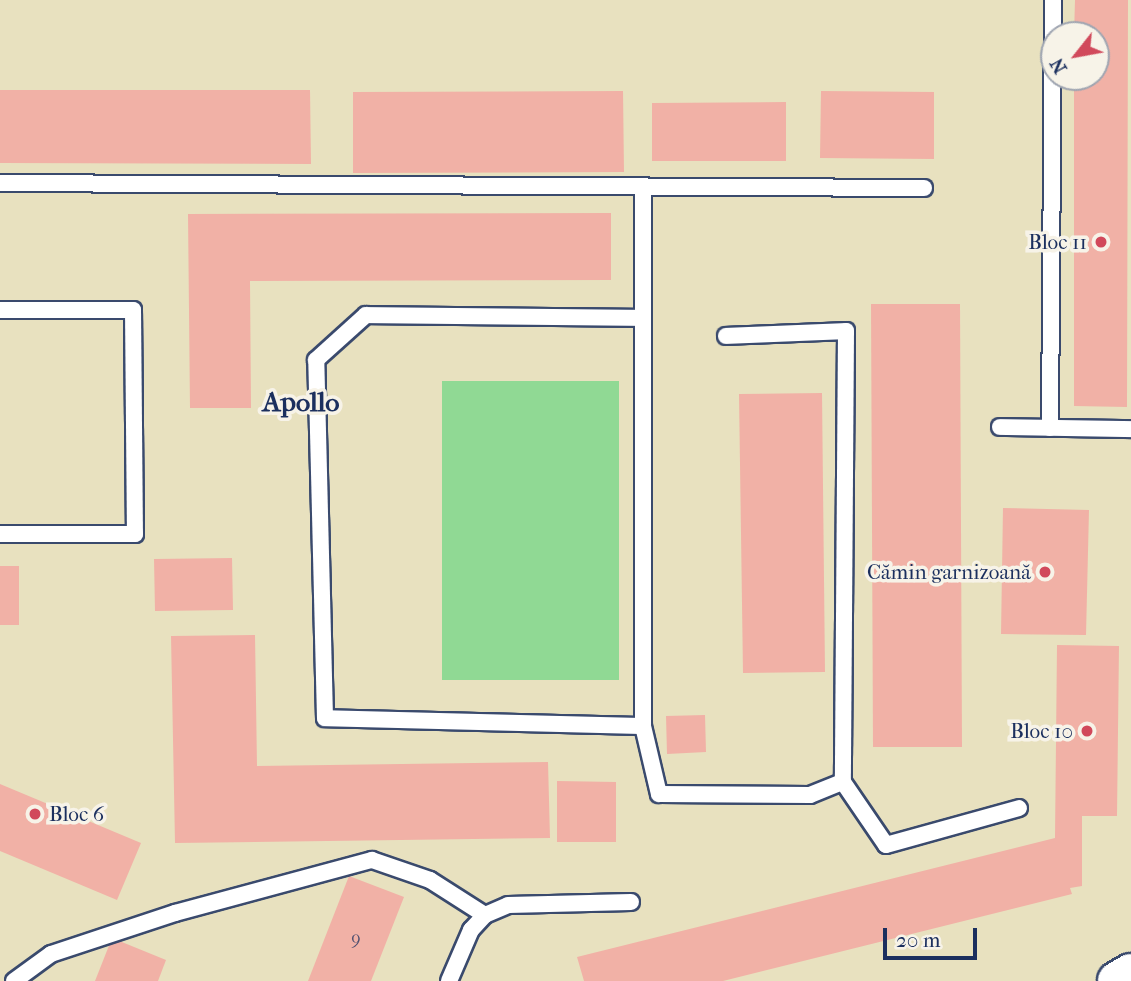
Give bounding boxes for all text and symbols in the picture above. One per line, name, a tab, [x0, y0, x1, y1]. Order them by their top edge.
north arrow	[1040, 21, 1110, 91]
text: N	[1046, 54, 1072, 78]
place label: Bloc 11	[1028, 229, 1087, 255]
marker: Bloc 11	[1093, 234, 1109, 250]
district label: Apollo	[263, 385, 339, 419]
place label: Cămin garnizoană	[867, 559, 1031, 585]
marker: Cămin garnizoană	[1037, 564, 1053, 580]
place label: Bloc 10	[1010, 718, 1073, 744]
marker: Bloc 10	[1079, 723, 1095, 739]
place label: Bloc 6	[49, 801, 104, 827]
marker: Bloc 6	[27, 806, 43, 822]
scale bar	[886, 914, 981, 958]
house number: 9	[351, 928, 361, 950]
text: 20 m	[896, 928, 940, 952]

